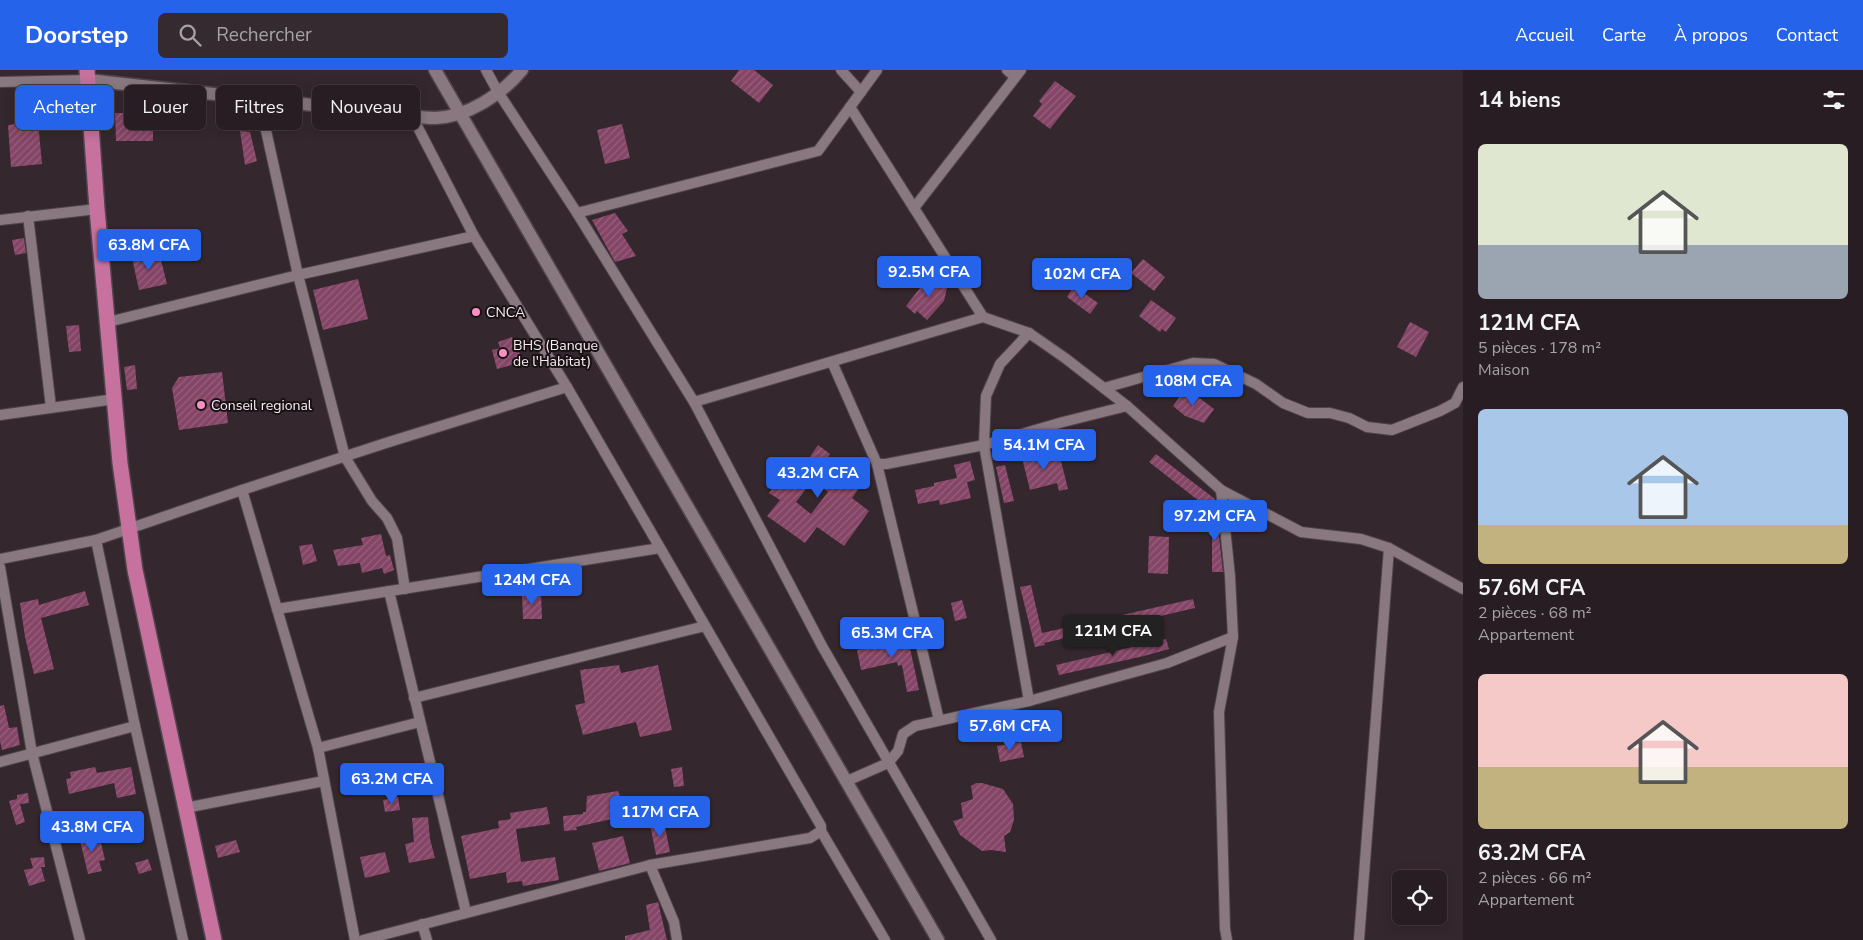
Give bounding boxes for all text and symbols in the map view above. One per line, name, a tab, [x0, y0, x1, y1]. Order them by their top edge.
search box	[158, 13, 508, 58]
text: Doorstep	[25, 19, 128, 51]
icon: search	[176, 21, 204, 49]
text: Rechercher	[216, 22, 312, 48]
text: Accueil	[1515, 23, 1574, 47]
text: Carte	[1602, 23, 1646, 47]
text: À propos	[1674, 23, 1748, 47]
text: Contact	[1776, 23, 1838, 47]
chip: Acheter	[15, 85, 114, 130]
chip: Louer	[124, 85, 206, 130]
chip: Filtres	[216, 85, 302, 130]
chip: Nouveau	[312, 85, 420, 130]
text: 14 biens	[1478, 86, 1561, 114]
icon: filters	[1820, 86, 1848, 114]
icon: home	[1618, 177, 1708, 267]
pin: 63.8M CFA	[92, 228, 206, 271]
text: 63.8M CFA	[108, 234, 190, 256]
pin: 92.5M CFA	[872, 256, 986, 298]
pin: 102M CFA	[1030, 258, 1134, 300]
text: 92.5M CFA	[888, 261, 970, 283]
text: 102M CFA	[1043, 263, 1121, 285]
place label: CNCA	[486, 303, 525, 322]
marker: CNCA	[470, 306, 482, 318]
text: 121M CFA	[1478, 309, 1580, 337]
place label: BHS (Banque de l'Habitat)	[513, 336, 598, 371]
text: 5 pièces · 178 m²	[1478, 337, 1601, 359]
marker: BHS (Banque de l'Habitat)	[497, 347, 509, 359]
text: Maison	[1478, 359, 1530, 381]
pin: 108M CFA	[1141, 364, 1245, 407]
text: 108M CFA	[1154, 370, 1232, 392]
place label: Conseil regional	[211, 396, 313, 415]
marker: Conseil regional	[195, 399, 207, 411]
pin: 54.1M CFA	[987, 428, 1101, 471]
text: 54.1M CFA	[1003, 434, 1085, 456]
icon: home	[1618, 442, 1708, 532]
pin: 43.2M CFA	[761, 456, 875, 499]
text: 43.2M CFA	[777, 462, 859, 484]
pin: 97.2M CFA	[1158, 500, 1272, 542]
text: 97.2M CFA	[1174, 505, 1256, 527]
pin: 124M CFA	[480, 564, 584, 606]
text: 124M CFA	[493, 569, 571, 591]
text: 57.6M CFA	[1478, 574, 1585, 602]
text: 2 pièces · 68 m²	[1478, 602, 1592, 624]
pin: 121M CFA	[1061, 614, 1165, 657]
pin: 65.3M CFA	[835, 616, 949, 659]
text: 121M CFA	[1074, 620, 1152, 642]
text: 65.3M CFA	[851, 622, 933, 644]
text: Appartement	[1478, 624, 1574, 646]
icon: home	[1618, 707, 1708, 797]
pin: 57.6M CFA	[953, 710, 1067, 752]
text: 57.6M CFA	[969, 715, 1051, 737]
pin: 63.2M CFA	[335, 762, 449, 805]
text: 63.2M CFA	[351, 768, 433, 790]
pin: 117M CFA	[608, 796, 712, 838]
text: 117M CFA	[621, 801, 699, 823]
pin: 43.8M CFA	[35, 810, 149, 853]
text: 43.8M CFA	[51, 816, 133, 838]
text: 63.2M CFA	[1478, 839, 1585, 867]
text: 2 pièces · 66 m²	[1478, 867, 1592, 889]
map controls	[1392, 870, 1447, 925]
button: locate	[1392, 870, 1447, 925]
text: Appartement	[1478, 889, 1574, 911]

